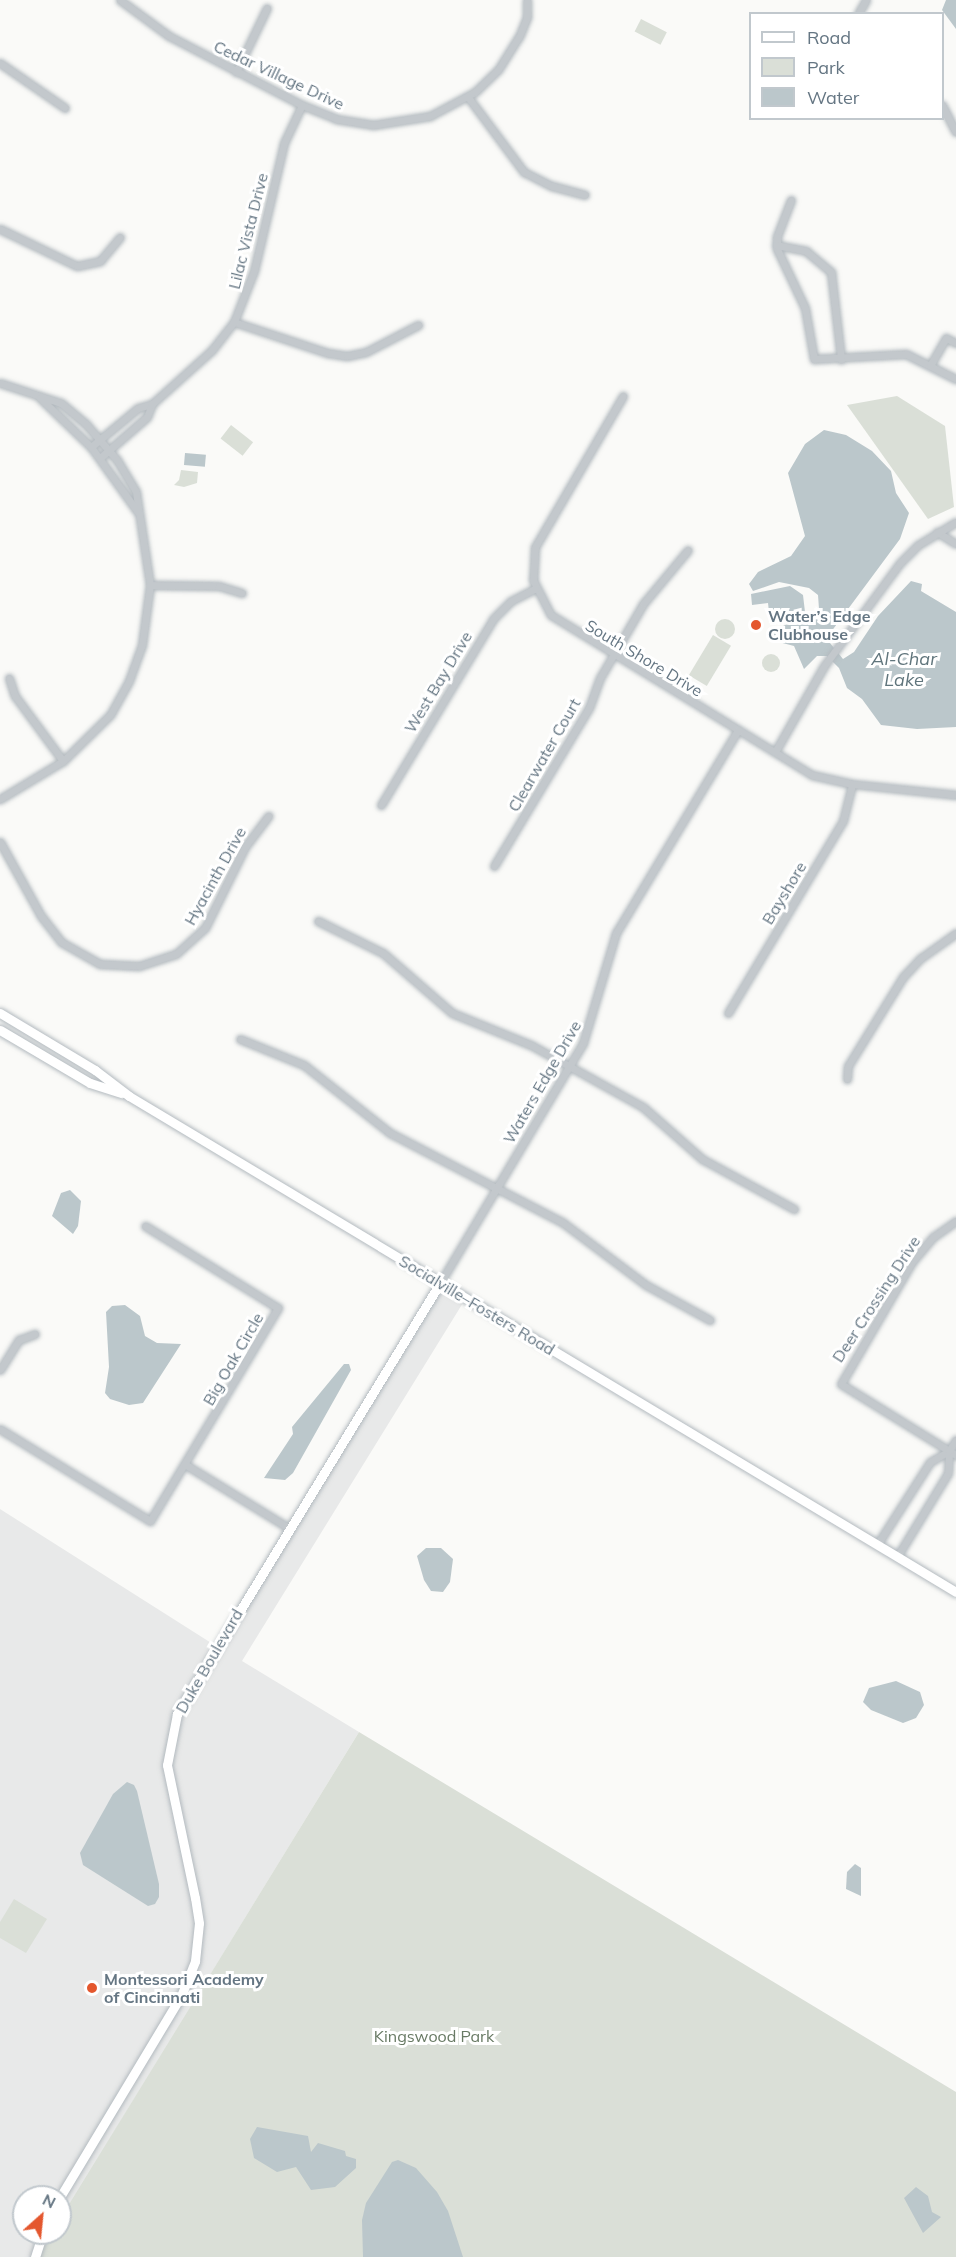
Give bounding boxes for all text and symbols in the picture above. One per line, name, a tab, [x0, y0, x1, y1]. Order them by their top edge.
legend	[749, 12, 944, 120]
text: Road	[807, 26, 851, 49]
street label: Cedar Village Drive	[211, 36, 347, 114]
text: Park	[807, 56, 845, 79]
text: Water	[807, 86, 859, 109]
street label: Lilac Vista Drive	[224, 171, 272, 291]
place label: Water’s Edge Clubhouse	[768, 606, 870, 644]
street label: South Shore Drive	[582, 615, 706, 701]
marker: Water’s Edge Clubhouse	[749, 618, 763, 632]
street label: West Bay Drive	[400, 628, 476, 736]
water label: Al-Char Lake	[871, 649, 937, 692]
street label: Clearwater Court	[504, 695, 584, 815]
street label: Hyacinth Drive	[180, 824, 250, 928]
street label: Bayshore	[758, 858, 810, 928]
street label: Waters Edge Drive	[499, 1017, 585, 1147]
street label: Deer Crossing Drive	[828, 1232, 924, 1366]
street label: Socialville–Fosters Road	[396, 1251, 558, 1359]
street label: Big Oak Circle	[199, 1309, 267, 1409]
street label: Duke Boulevard	[171, 1606, 247, 1716]
place label: Montessori Academy of Cincinnati	[104, 1969, 264, 2007]
marker: Montessori Academy of Cincinnati	[85, 1981, 99, 1995]
park label: Kingswood Park	[374, 2026, 494, 2046]
north arrow	[12, 2185, 72, 2245]
text: N	[39, 2189, 59, 2212]

